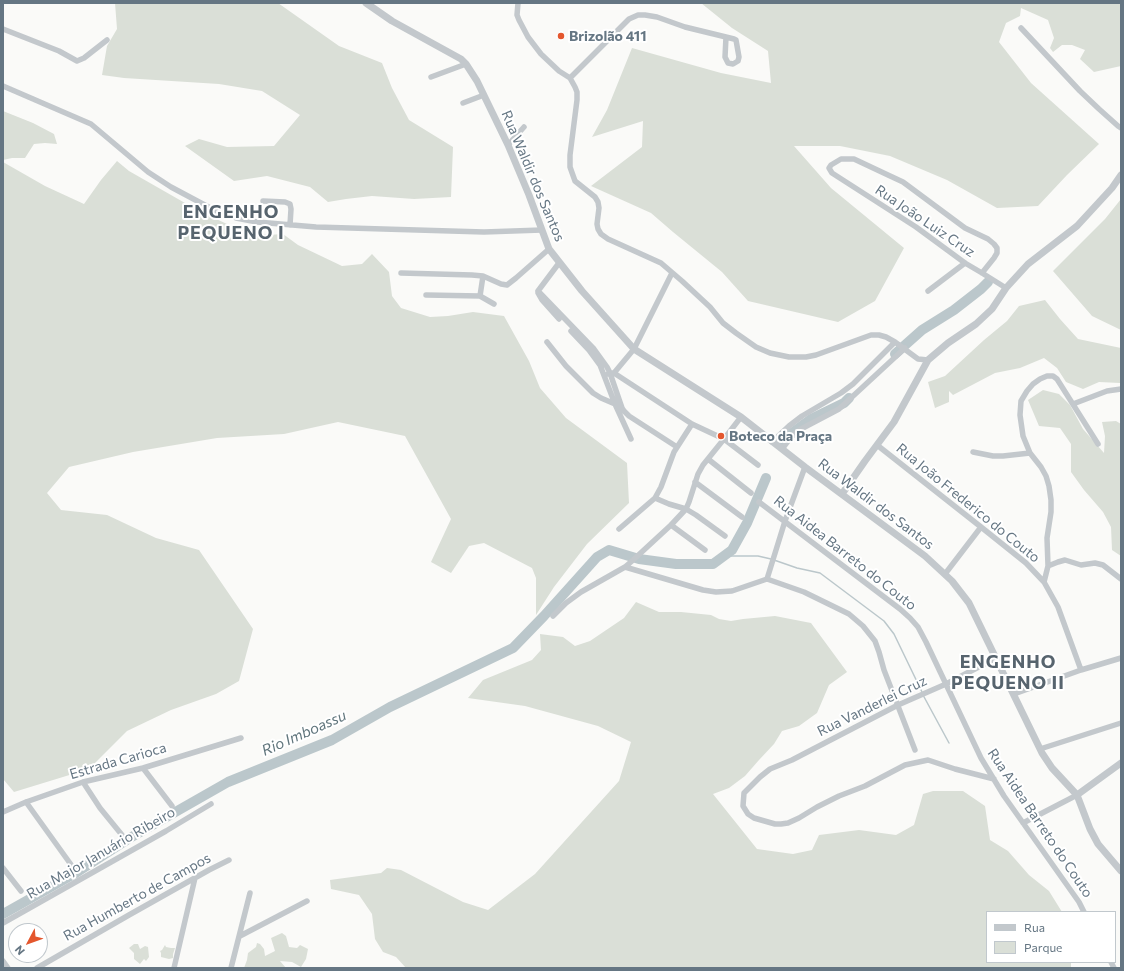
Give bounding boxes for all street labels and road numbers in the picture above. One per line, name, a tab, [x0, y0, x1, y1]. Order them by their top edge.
street label: Rua Waldir dos Santos	[498, 108, 568, 244]
street label: Rua João Luiz Cruz	[872, 181, 978, 261]
street label: Rua João Frederico do Couto	[893, 440, 1043, 566]
street label: Rua Waldir dos Santos	[815, 455, 937, 553]
street label: Rua Aidea Barreto do Couto	[770, 492, 920, 614]
street label: Rua Vanderlei Cruz	[815, 672, 929, 740]
street label: Estrada Carioca	[68, 739, 168, 783]
street label: Rua Aidea Barreto do Couto	[984, 745, 1096, 901]
street label: Rua Major Januário Ribeiro	[24, 804, 178, 902]
street label: Rua Humberto de Campos	[60, 849, 214, 945]

